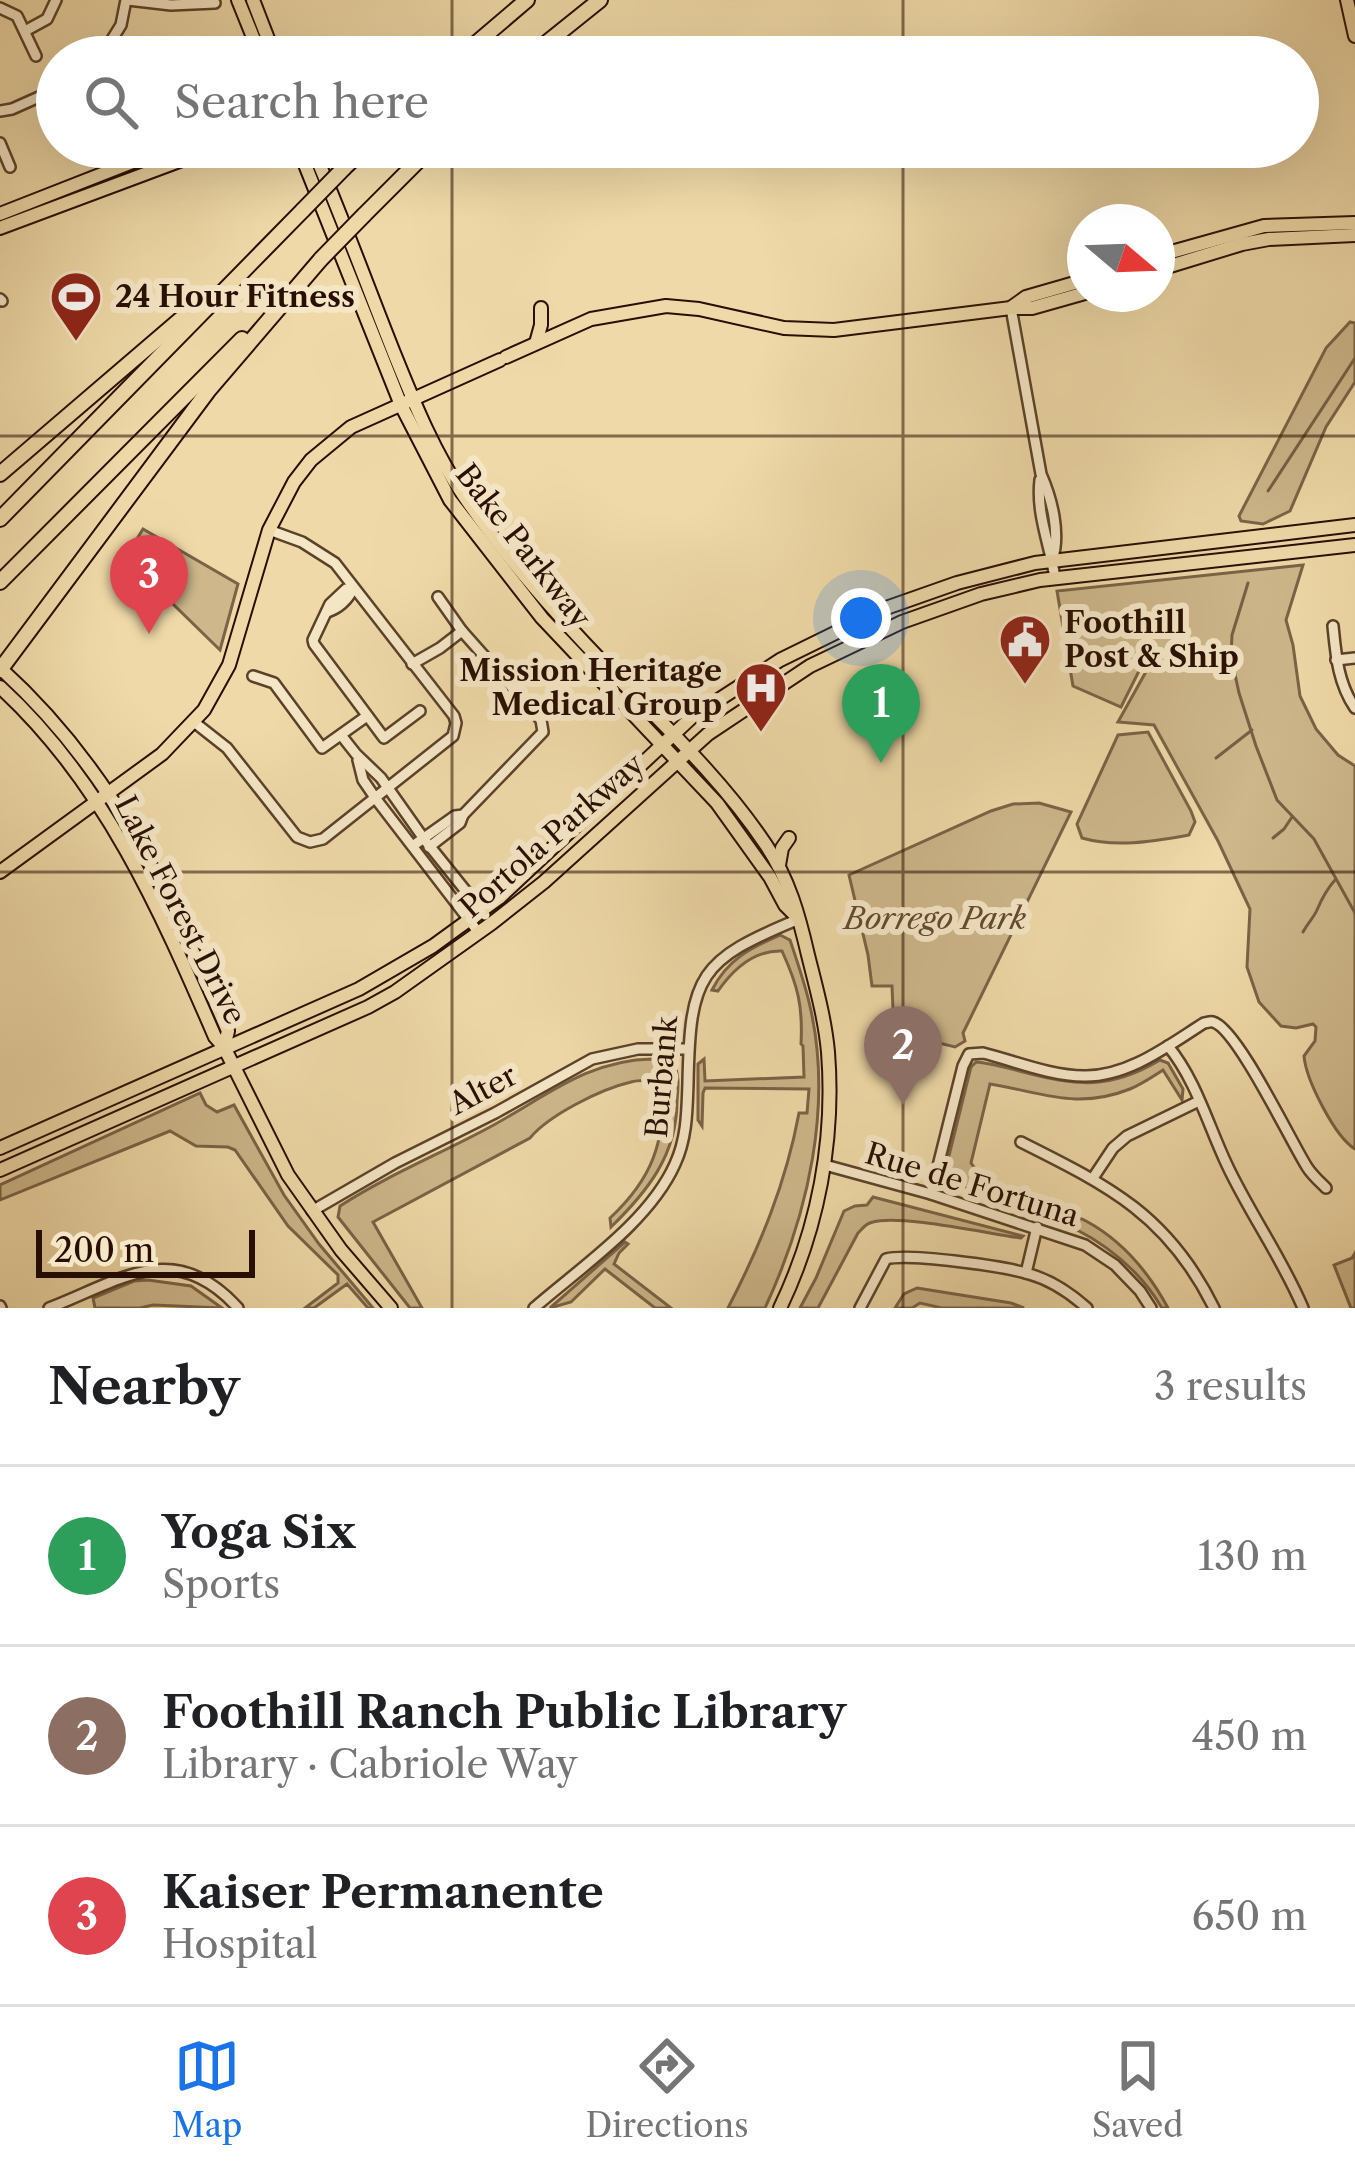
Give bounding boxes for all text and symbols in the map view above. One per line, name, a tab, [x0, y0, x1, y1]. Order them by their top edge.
search box	[36, 36, 1319, 168]
icon: search	[78, 69, 144, 135]
text: Search here	[174, 74, 429, 130]
north arrow	[1067, 204, 1175, 312]
sports icon: 24 Hour Fitness	[48, 269, 104, 343]
place label: 24 Hour Fitness	[115, 278, 355, 315]
street label: Bake Parkway	[448, 456, 599, 635]
pin: 3	[110, 535, 188, 634]
your location	[831, 588, 891, 648]
place label: Foothill Post & Ship	[1064, 604, 1239, 675]
public building icon: Foothill Post & Ship	[997, 612, 1053, 686]
place label: Mission Heritage Medical Group	[459, 652, 722, 723]
hospital icon: Mission Heritage Medical Group	[733, 660, 789, 734]
pin: 1	[842, 664, 920, 763]
street label: Portola Parkway	[452, 745, 651, 926]
street label: Lake Forest Drive	[107, 789, 254, 1030]
park label: Borrego Park	[842, 900, 1026, 937]
pin: 2	[864, 1006, 942, 1105]
street label: Burbank	[638, 1013, 685, 1139]
street label: Alter	[442, 1056, 523, 1123]
street label: Rue de Fortuna	[861, 1134, 1083, 1235]
scale bar	[36, 1224, 255, 1277]
text: 200 m	[54, 1230, 154, 1271]
text: Nearby	[48, 1355, 240, 1417]
text: 3 results	[1154, 1362, 1307, 1410]
text: Yoga Six	[162, 1504, 356, 1560]
text: 1	[78, 1532, 96, 1580]
text: 130 m	[1198, 1532, 1307, 1580]
text: Sports	[162, 1560, 280, 1608]
text: Foothill Ranch Public Library	[162, 1684, 846, 1740]
text: 2	[75, 1712, 99, 1760]
text: 450 m	[1192, 1712, 1307, 1760]
text: Library · Cabriole Way	[162, 1740, 578, 1788]
text: Kaiser Permanente	[162, 1864, 604, 1920]
text: 3	[76, 1892, 98, 1940]
text: 650 m	[1192, 1892, 1307, 1940]
text: Hospital	[162, 1920, 317, 1968]
tab: Map	[172, 2033, 242, 2146]
tab: Directions	[586, 2033, 749, 2146]
tab: Saved	[1092, 2033, 1183, 2146]

